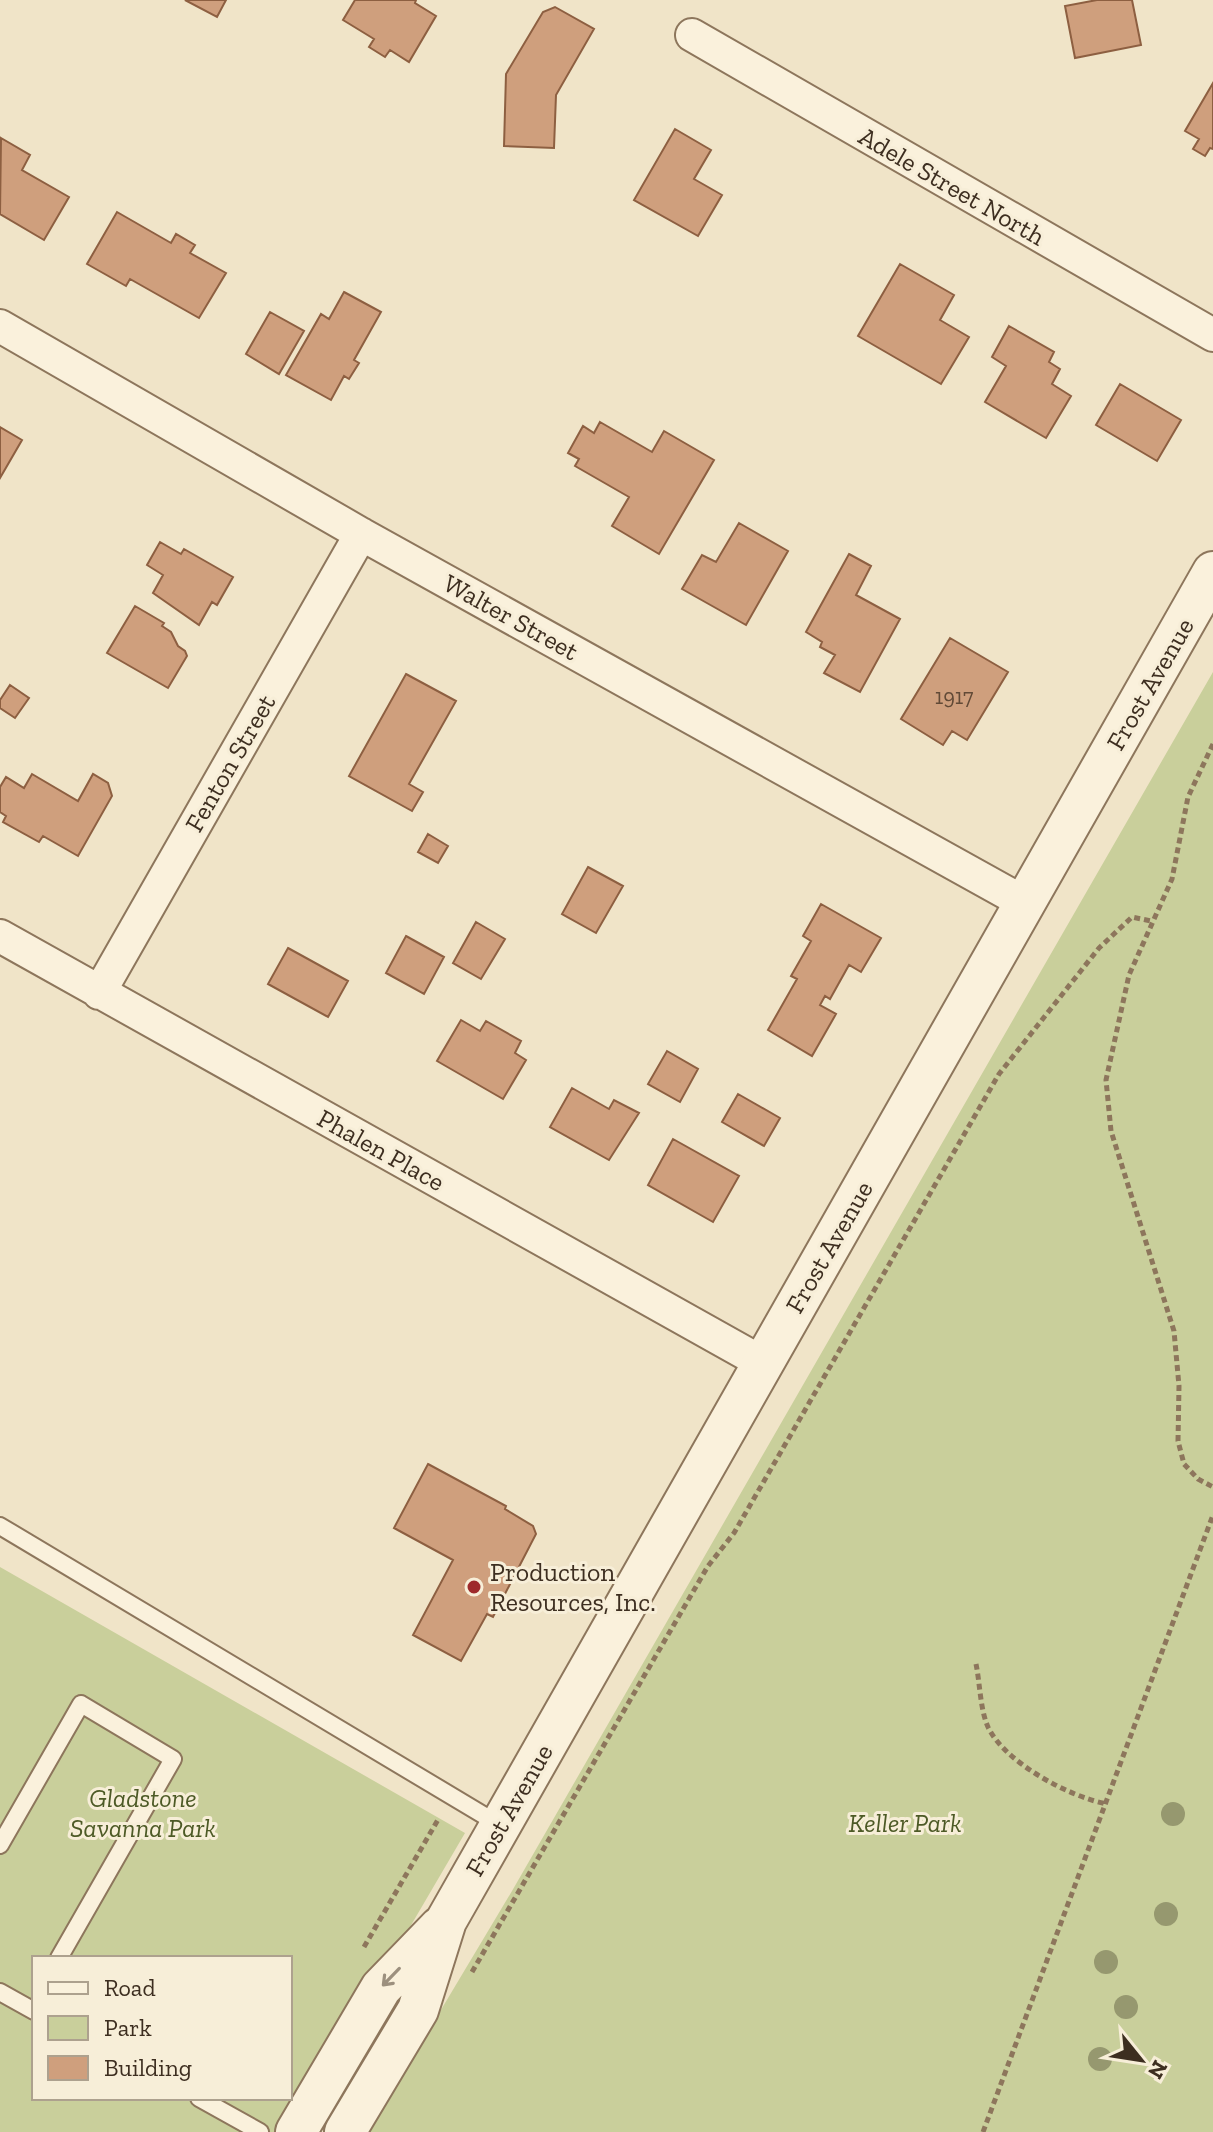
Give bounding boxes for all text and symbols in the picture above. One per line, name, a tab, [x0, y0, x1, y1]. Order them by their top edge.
street label: Adele Street North	[853, 120, 1051, 252]
street label: Walter Street	[438, 567, 584, 667]
street label: Frost Avenue	[1099, 612, 1201, 756]
house number: 1917	[935, 683, 974, 710]
street label: Fenton Street	[178, 688, 282, 837]
street label: Phalen Place	[312, 1102, 450, 1198]
street label: Frost Avenue	[778, 1175, 880, 1319]
place label: Production Resources, Inc.	[490, 1556, 656, 1618]
marker: Production Resources, Inc.	[465, 1578, 483, 1596]
street label: Frost Avenue	[458, 1738, 560, 1882]
park label: Gladstone Savanna Park	[70, 1782, 216, 1844]
park label: Keller Park	[848, 1807, 962, 1839]
legend	[32, 1956, 292, 2100]
one-way arrow	[382, 1967, 401, 1987]
text: Road	[104, 1973, 156, 2002]
text: Park	[104, 2013, 152, 2042]
north arrow	[1101, 2020, 1181, 2100]
text: Building	[104, 2053, 192, 2082]
text: N	[1142, 2056, 1174, 2084]

